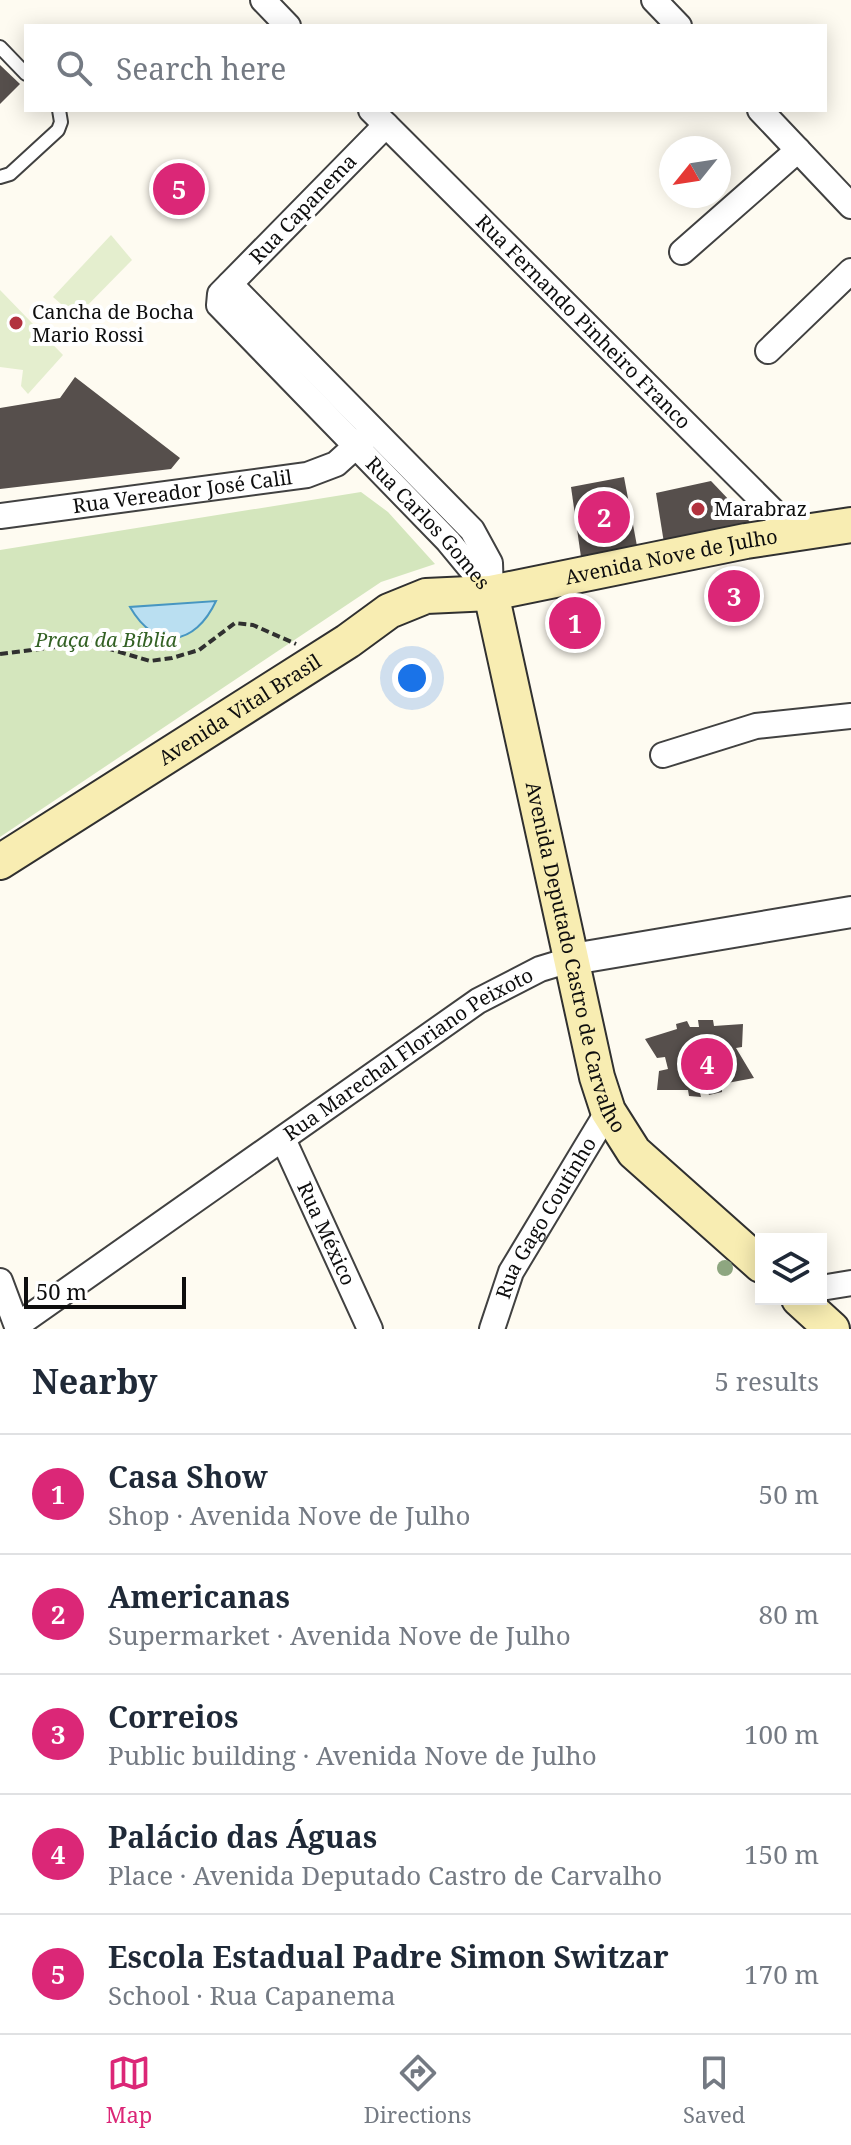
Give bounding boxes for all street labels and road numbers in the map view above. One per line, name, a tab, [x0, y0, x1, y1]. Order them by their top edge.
street label: Rua Capanema	[243, 148, 362, 270]
street label: Rua Fernando Pinheiro Franco	[470, 208, 697, 435]
street label: Rua Carlos Gomes	[360, 450, 496, 595]
street label: Rua Vereador José Calil	[71, 463, 294, 519]
street label: Avenida Nove de Julho	[563, 522, 779, 591]
street label: Avenida Vital Brasil	[153, 648, 326, 771]
street label: Avenida Deputado Castro de Carvalho	[520, 779, 632, 1138]
street label: Rua Marechal Floriano Peixoto	[278, 961, 537, 1147]
street label: Rua Gago Coutinho	[489, 1132, 602, 1302]
street label: Rua México	[291, 1177, 362, 1289]

